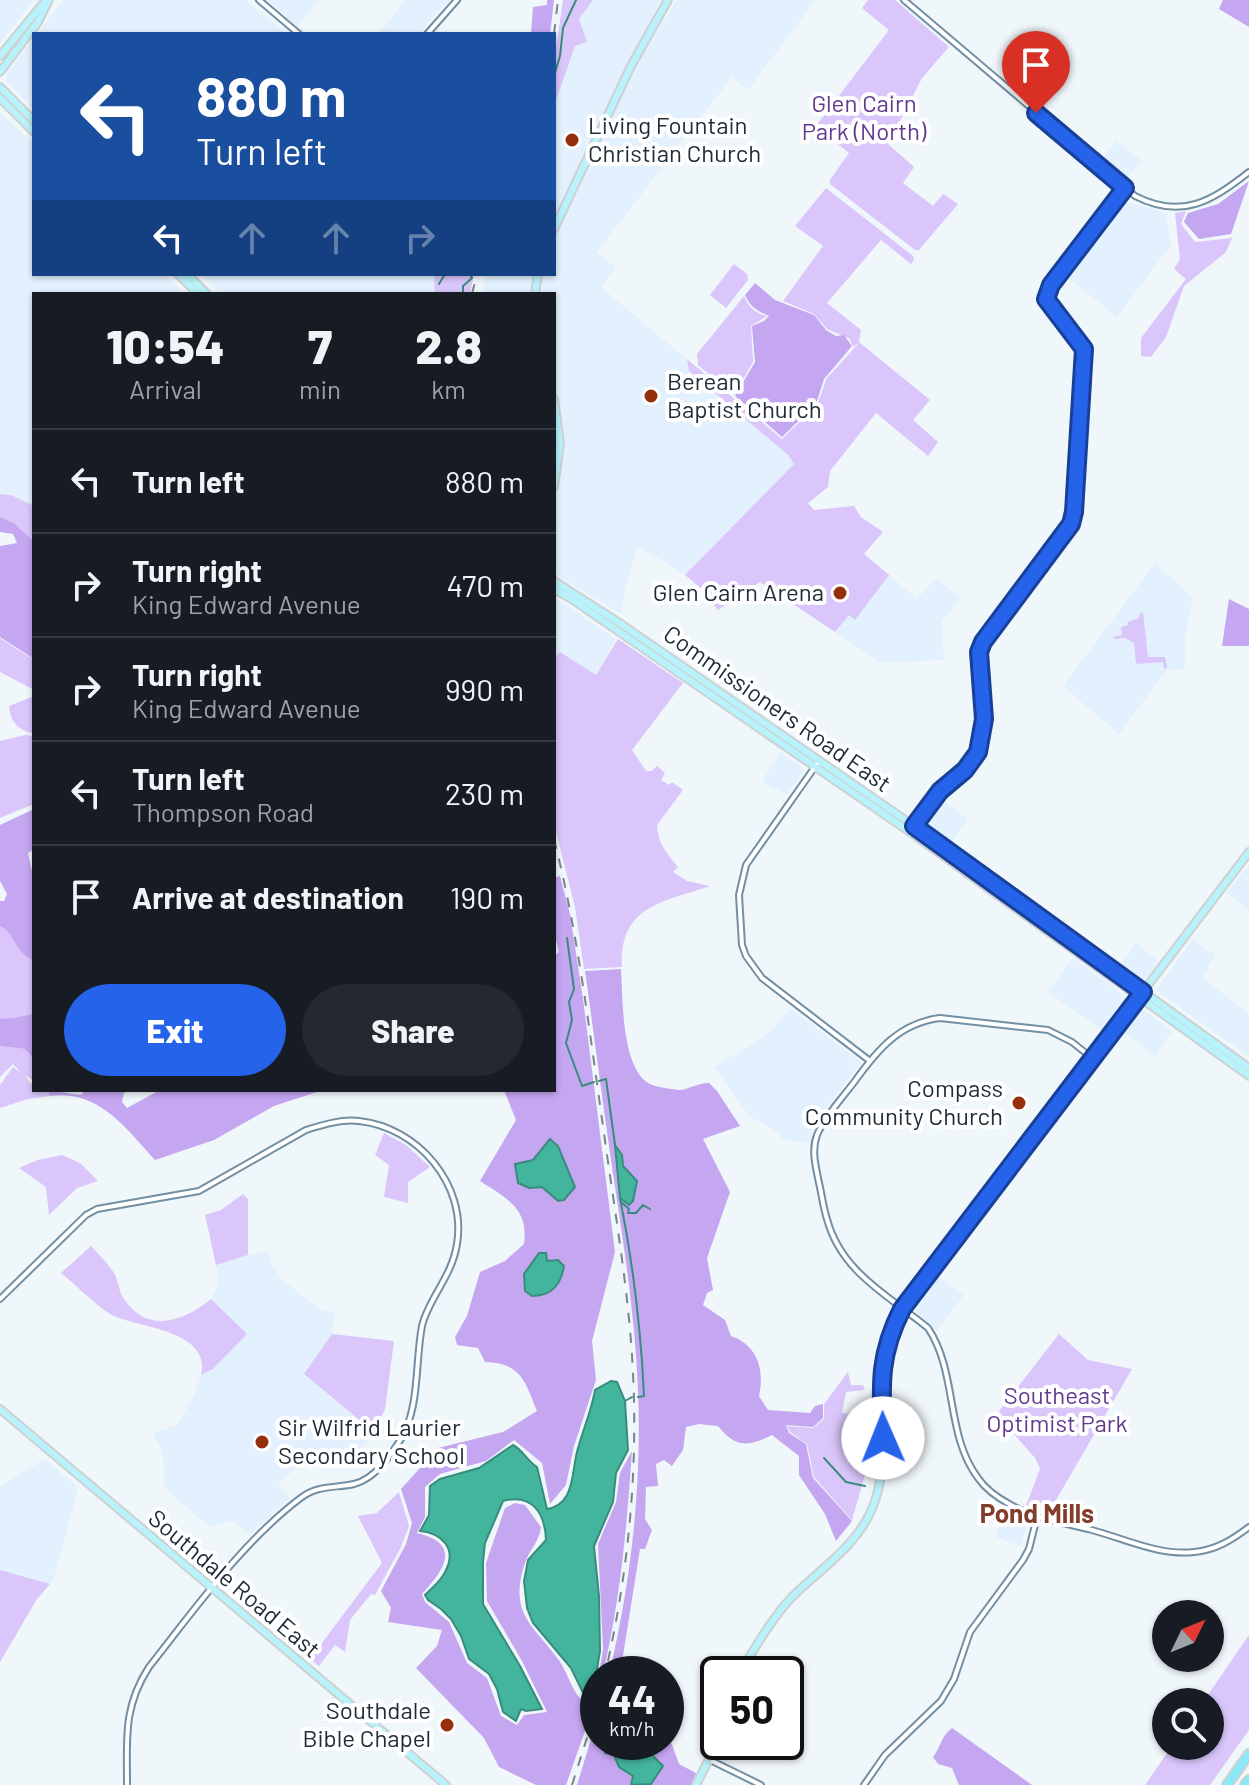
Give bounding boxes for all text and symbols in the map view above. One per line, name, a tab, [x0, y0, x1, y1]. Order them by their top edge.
pin	[1002, 31, 1070, 113]
icon: arrive	[1014, 43, 1058, 87]
text: 880 m	[196, 61, 346, 128]
icon: left	[64, 64, 168, 168]
park label: Glen Cairn Park (North)	[802, 88, 927, 145]
place label: Living Fountain Christian Church	[588, 110, 761, 167]
text: Turn left	[196, 129, 327, 172]
marker: Living Fountain Christian Church	[563, 131, 581, 149]
icon: left	[146, 216, 190, 260]
icon: ahead	[230, 216, 274, 260]
icon: ahead	[314, 216, 358, 260]
icon: right	[398, 216, 442, 260]
text: 10:54	[106, 316, 225, 374]
text: 7	[308, 316, 332, 374]
text: 2.8	[415, 316, 482, 374]
place label: Berean Baptist Church	[667, 366, 822, 423]
text: Arrival	[129, 373, 202, 404]
text: min	[299, 373, 341, 404]
text: km	[431, 373, 466, 404]
marker: Berean Baptist Church	[642, 387, 660, 405]
icon: left	[64, 459, 108, 503]
text: Turn left	[132, 463, 245, 499]
text: 880 m	[445, 463, 524, 499]
text: Turn right	[132, 552, 262, 588]
icon: right	[64, 563, 108, 607]
text: 470 m	[446, 567, 524, 603]
place label: Glen Cairn Arena	[653, 577, 824, 606]
marker: Glen Cairn Arena	[831, 584, 849, 602]
text: King Edward Avenue	[132, 588, 361, 619]
street label: Commissioners Road East	[659, 618, 897, 797]
text: Turn right	[132, 656, 262, 692]
icon: right	[64, 667, 108, 711]
text: 990 m	[445, 671, 524, 707]
text: King Edward Avenue	[132, 692, 361, 723]
text: Turn left	[132, 760, 245, 796]
icon: left	[64, 771, 108, 815]
text: 230 m	[445, 775, 524, 811]
text: Thompson Road	[132, 796, 314, 827]
icon: arrive	[64, 875, 108, 919]
text: Arrive at destination	[132, 879, 404, 915]
text: 190 m	[450, 879, 524, 915]
button: Exit	[64, 984, 286, 1076]
button: Share	[302, 984, 524, 1076]
place label: Compass Community Church	[805, 1073, 1003, 1130]
marker: Compass Community Church	[1010, 1094, 1028, 1112]
park label: Southeast Optimist Park	[986, 1380, 1128, 1437]
position arrow	[841, 1396, 925, 1480]
place label: Sir Wilfrid Laurier Secondary School	[278, 1412, 465, 1469]
marker: Sir Wilfrid Laurier Secondary School	[253, 1433, 271, 1451]
district label: Pond Mills	[980, 1497, 1094, 1528]
street label: Southdale Road East	[143, 1503, 327, 1663]
north arrow	[1152, 1600, 1224, 1672]
map controls	[1152, 1600, 1224, 1760]
speed limit sign: 50	[700, 1656, 804, 1760]
text: 44	[608, 1674, 656, 1722]
button: search	[1152, 1688, 1224, 1760]
place label: Southdale Bible Chapel	[302, 1695, 431, 1752]
marker: Southdale Bible Chapel	[438, 1716, 456, 1734]
text: km/h	[609, 1716, 655, 1740]

